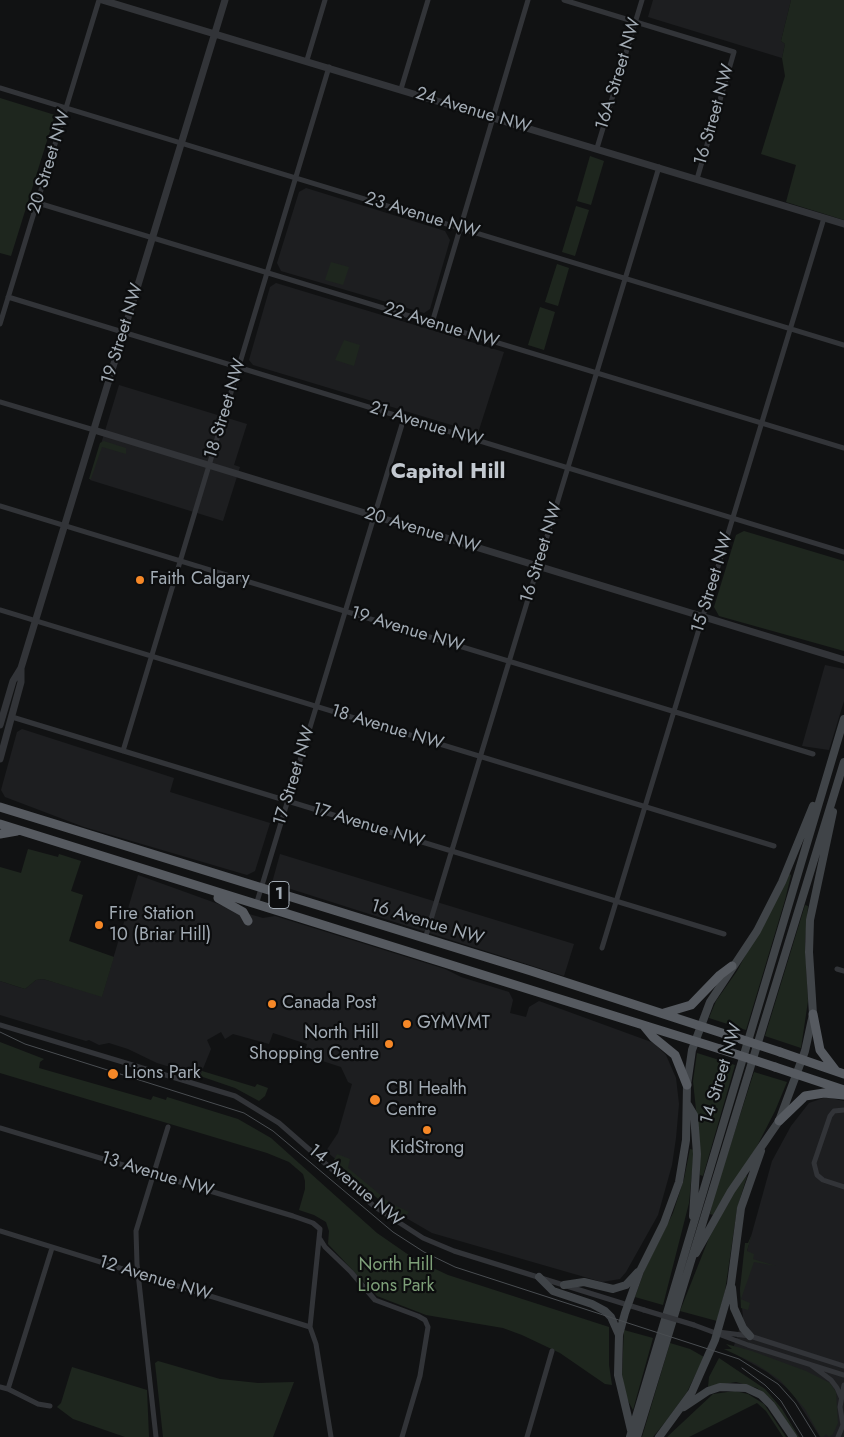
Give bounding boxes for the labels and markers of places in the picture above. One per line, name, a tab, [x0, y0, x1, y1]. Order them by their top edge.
place label: Faith Calgary	[150, 569, 250, 591]
marker: Faith Calgary	[134, 574, 146, 586]
place label: Fire Station 10 (Briar Hill)	[109, 904, 211, 946]
marker: Fire Station 10 (Briar Hill)	[93, 919, 105, 931]
place label: Canada Post	[282, 993, 376, 1015]
marker: Canada Post	[266, 998, 278, 1010]
place label: GYMVMT	[417, 1013, 490, 1035]
marker: GYMVMT	[401, 1018, 413, 1030]
place label: North Hill Shopping Centre	[249, 1023, 379, 1066]
marker: North Hill Shopping Centre	[383, 1038, 395, 1050]
place label: Lions Park	[124, 1063, 201, 1085]
marker: Lions Park	[106, 1067, 120, 1081]
place label: CBI Health Centre	[386, 1079, 467, 1122]
marker: CBI Health Centre	[368, 1093, 382, 1107]
marker: KidStrong	[421, 1124, 433, 1136]
place label: KidStrong	[390, 1138, 464, 1160]

